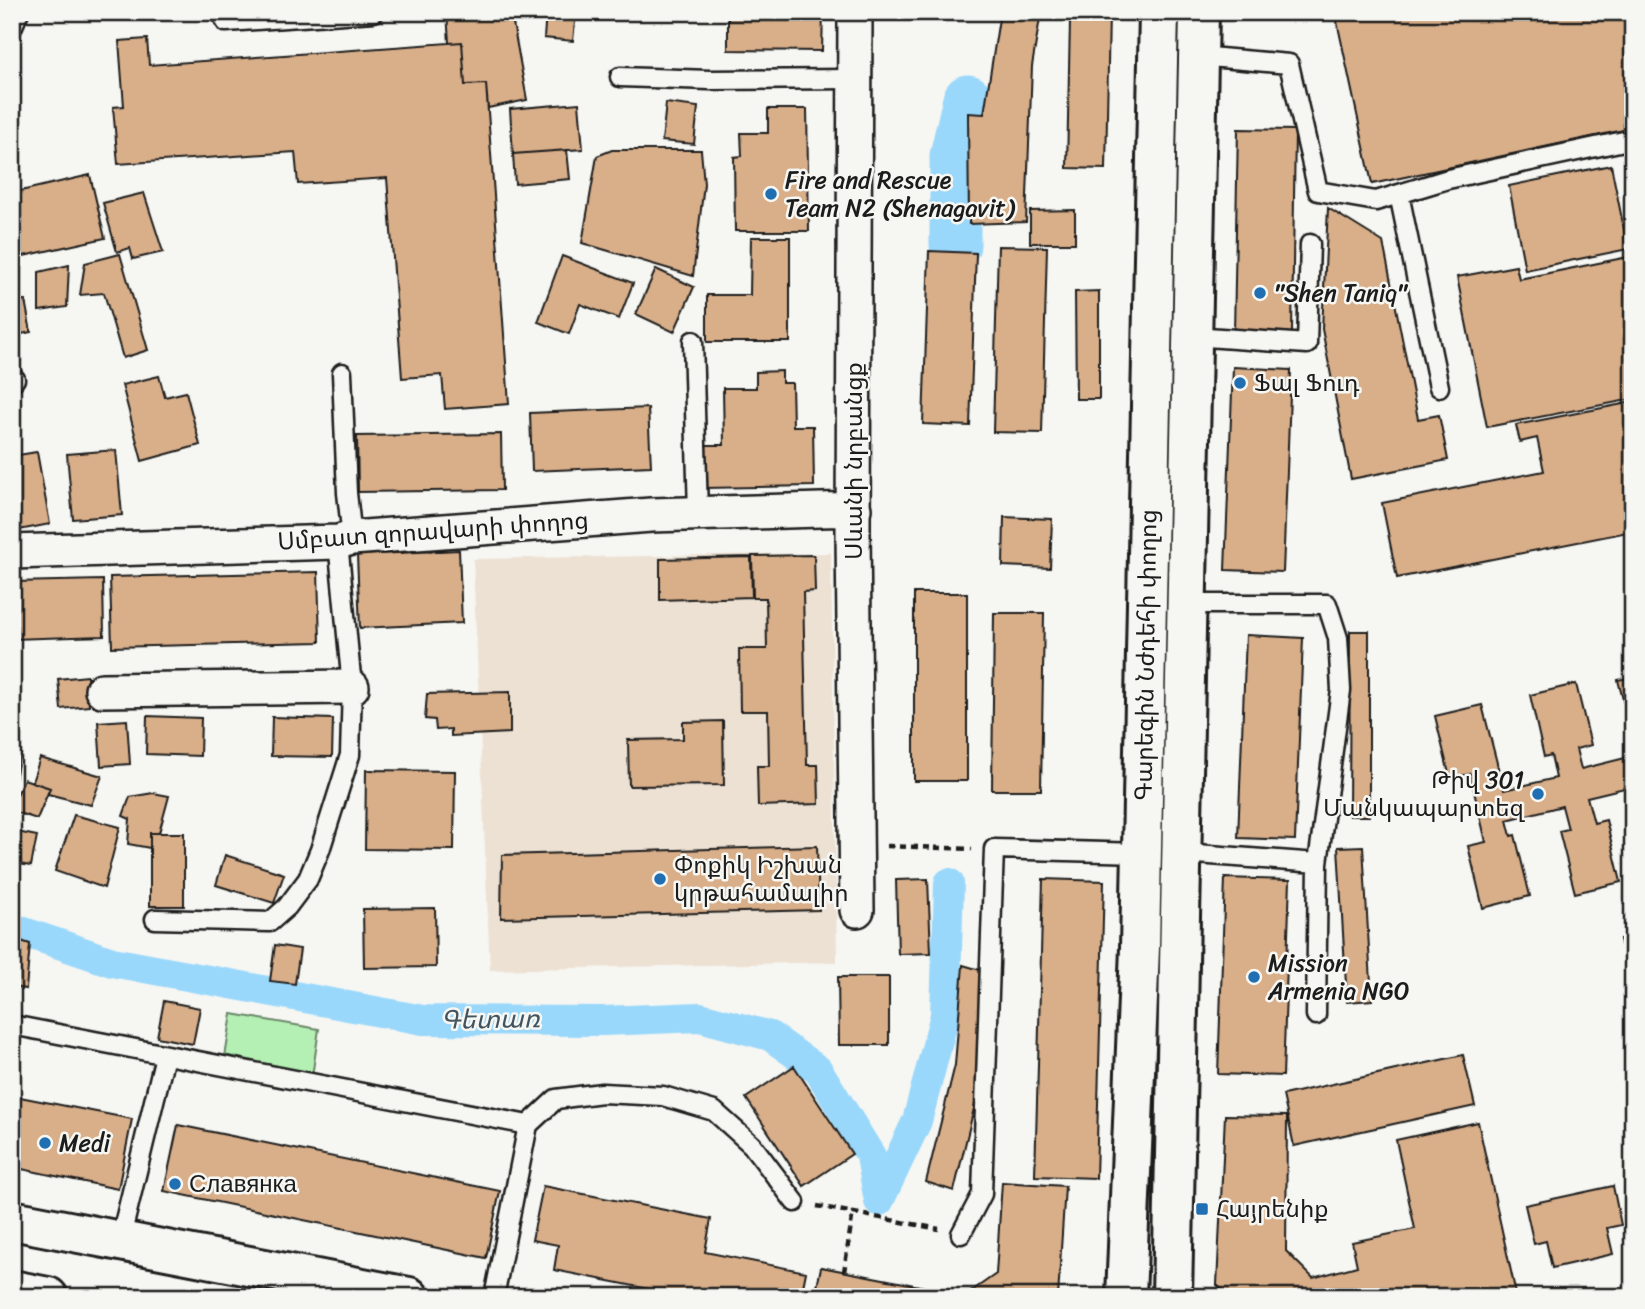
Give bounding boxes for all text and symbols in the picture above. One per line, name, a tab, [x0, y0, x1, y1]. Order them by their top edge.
place label: Fire and Rescue Team N2 (Shenagavit)	[785, 159, 1016, 229]
marker: Fire and Rescue Team N2 (Shenagavit)	[763, 186, 779, 202]
place label: "Shen Taniq"	[1274, 272, 1409, 314]
marker: "Shen Taniq"	[1252, 285, 1268, 301]
street label: Սևանի նրբանցք	[833, 362, 875, 560]
place label: Ֆալ Ֆուդ	[1254, 362, 1360, 404]
marker: Ֆալ Ֆուդ	[1232, 375, 1248, 391]
street label: Սմբատ զորավարի փողոց	[276, 499, 590, 563]
street label: Գարեգին Նժդեհի փողոց	[1122, 509, 1170, 801]
place label: Թիվ 301 Մանկապարտեզ	[1323, 759, 1526, 829]
marker: Թիվ 301 Մանկապարտեզ	[1530, 786, 1546, 802]
place label: Փոքիկ Իշխան կրթահամալիր	[674, 844, 848, 914]
marker: Փոքիկ Իշխան կրթահամալիր	[652, 871, 668, 887]
place label: Mission Armenia NGO	[1267, 942, 1409, 1012]
marker: Mission Armenia NGO	[1246, 969, 1262, 985]
water label: Գետառ	[440, 995, 541, 1043]
place label: Medi	[59, 1122, 112, 1164]
marker: Medi	[37, 1135, 53, 1151]
place label: Славянка	[189, 1163, 297, 1205]
marker: Славянка	[167, 1176, 183, 1192]
place label: Հայրենիք	[1216, 1188, 1329, 1230]
marker: Հայրենիք	[1194, 1201, 1210, 1217]

